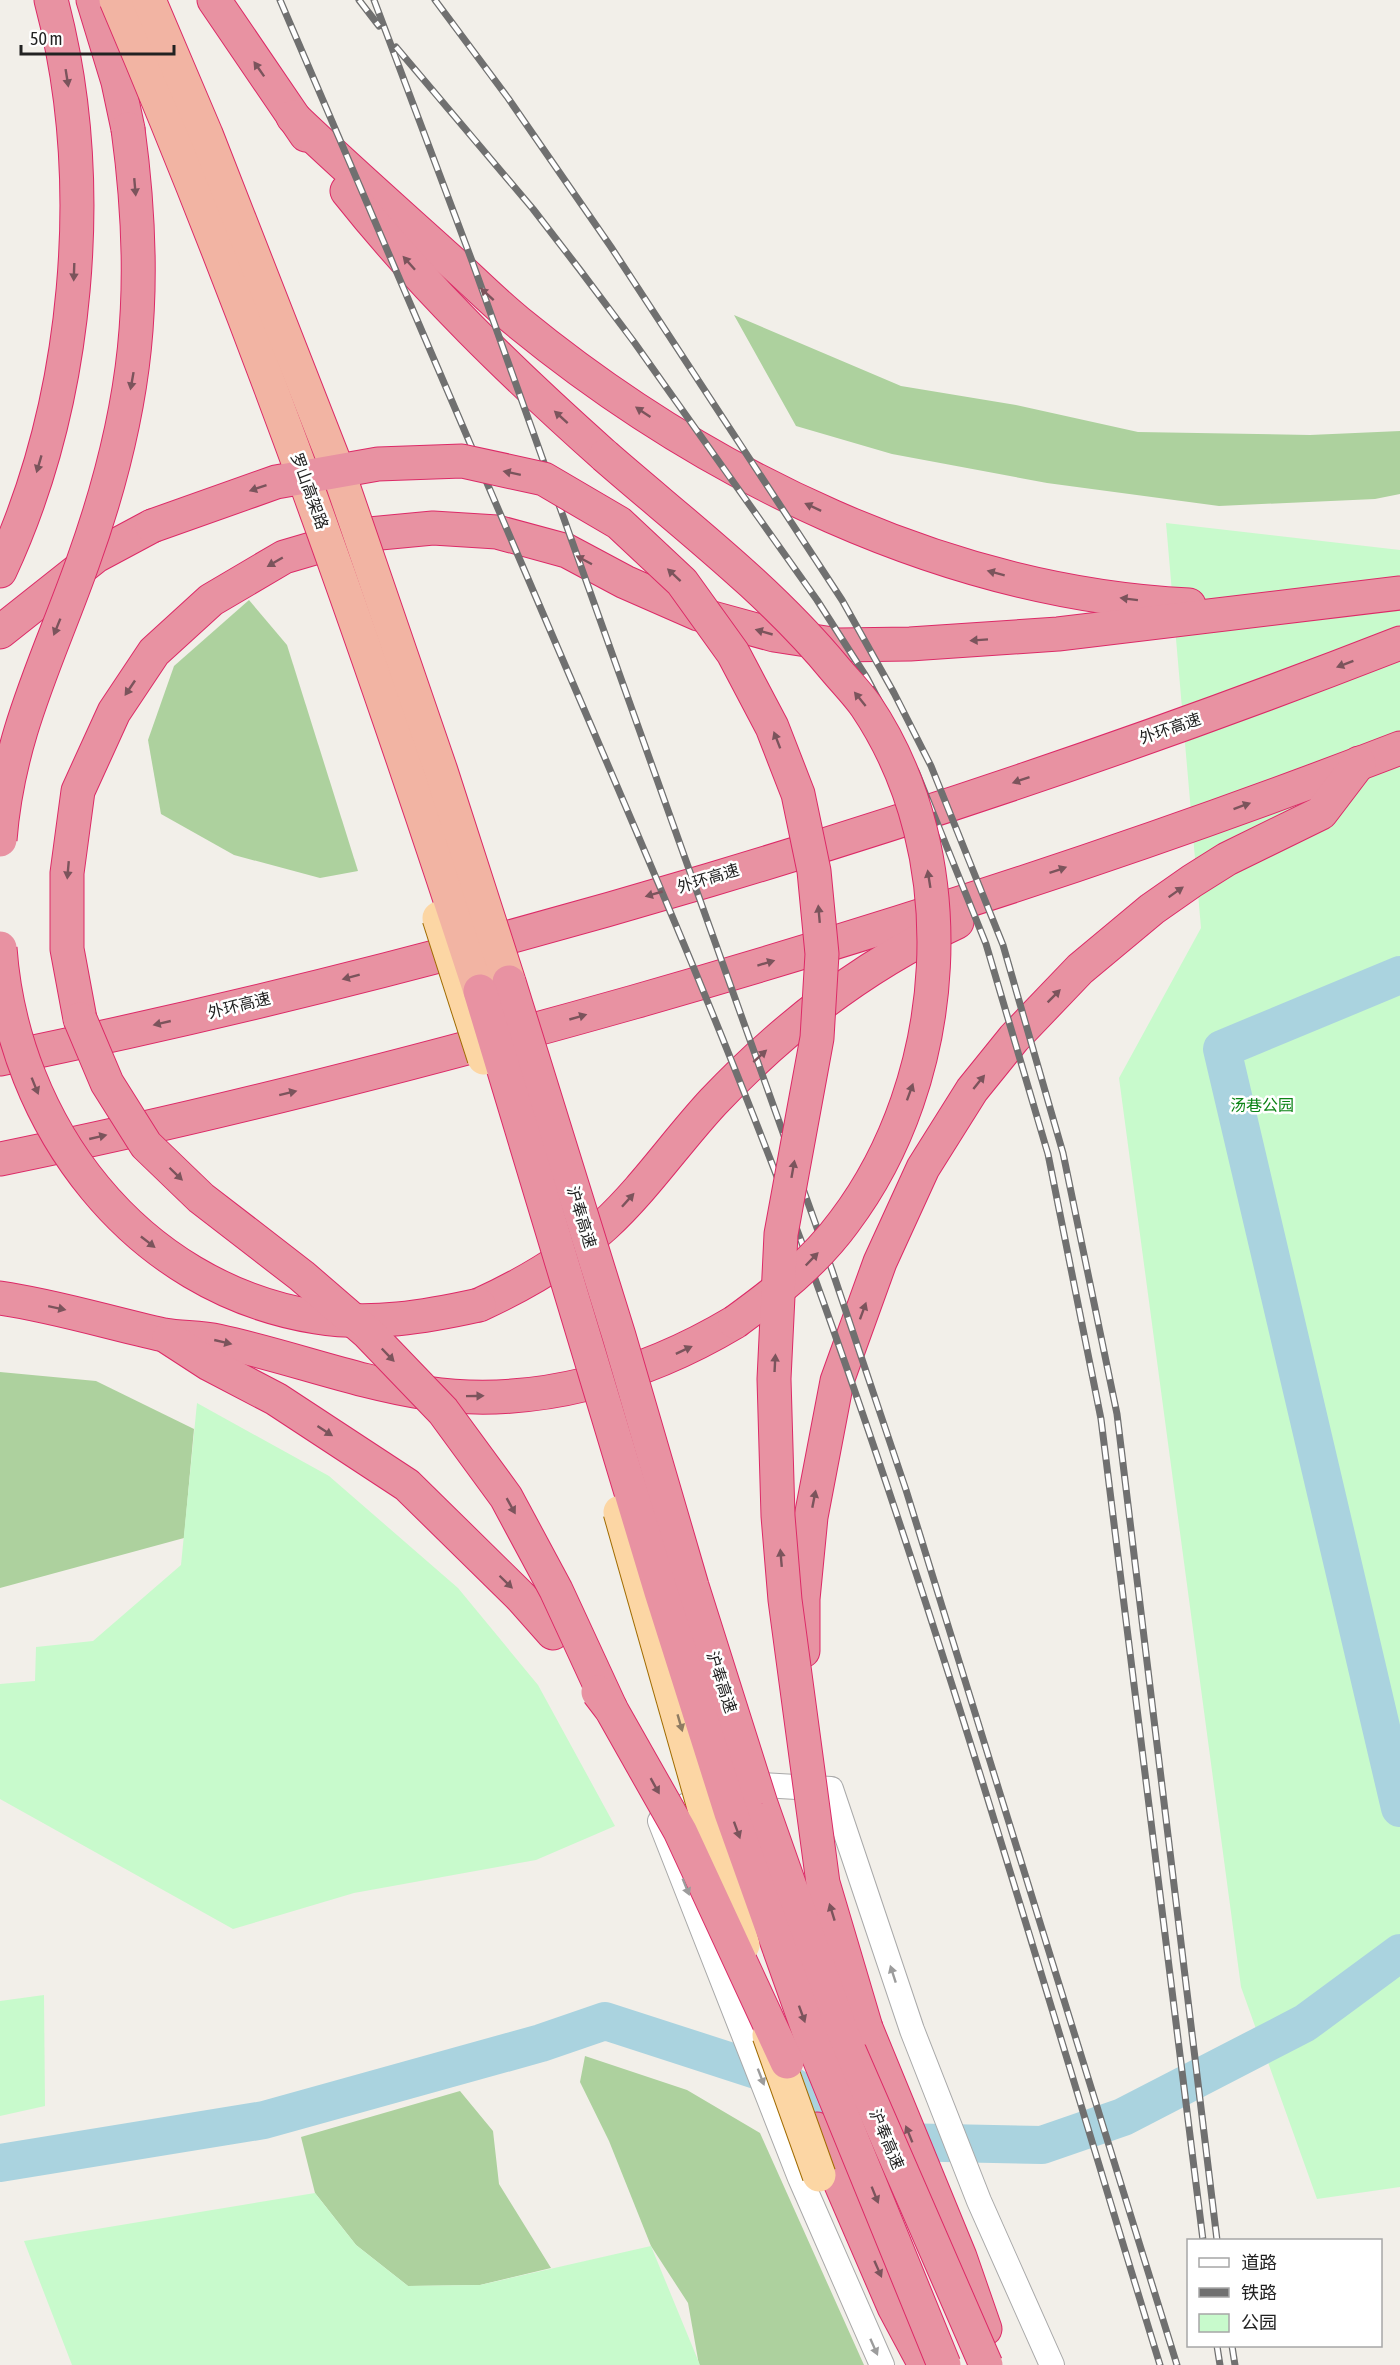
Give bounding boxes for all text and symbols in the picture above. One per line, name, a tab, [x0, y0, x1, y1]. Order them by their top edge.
scale bar	[21, 18, 174, 56]
text: 50 m	[30, 28, 62, 49]
one-way arrow	[253, 61, 265, 77]
one-way arrow	[62, 69, 71, 88]
one-way arrow	[130, 177, 140, 196]
one-way arrow	[402, 256, 416, 271]
one-way arrow	[69, 263, 78, 282]
one-way arrow	[480, 287, 495, 301]
one-way arrow	[127, 372, 136, 391]
one-way arrow	[635, 406, 651, 418]
one-way arrow	[554, 411, 569, 424]
street label: 罗山高架路	[288, 450, 332, 532]
one-way arrow	[34, 455, 43, 473]
one-way arrow	[503, 467, 522, 477]
one-way arrow	[249, 484, 267, 493]
one-way arrow	[804, 502, 821, 511]
one-way arrow	[575, 555, 592, 565]
one-way arrow	[266, 557, 283, 567]
one-way arrow	[987, 568, 1005, 577]
one-way arrow	[668, 569, 682, 583]
one-way arrow	[1119, 595, 1138, 604]
one-way arrow	[52, 618, 61, 636]
one-way arrow	[755, 627, 773, 636]
one-way arrow	[969, 635, 988, 645]
one-way arrow	[1336, 659, 1354, 669]
one-way arrow	[124, 680, 136, 696]
one-way arrow	[854, 692, 867, 707]
street label: 外环高速	[1137, 709, 1203, 747]
one-way arrow	[772, 731, 781, 749]
one-way arrow	[1011, 776, 1029, 785]
one-way arrow	[1234, 800, 1252, 810]
one-way arrow	[63, 860, 73, 879]
street label: 外环高速	[675, 860, 741, 896]
one-way arrow	[1049, 865, 1067, 875]
one-way arrow	[925, 869, 934, 888]
one-way arrow	[1169, 886, 1184, 898]
one-way arrow	[645, 890, 663, 900]
one-way arrow	[814, 904, 824, 923]
one-way arrow	[757, 958, 775, 967]
one-way arrow	[342, 973, 360, 982]
street label: 外环高速	[206, 989, 272, 1021]
one-way arrow	[1046, 989, 1060, 1003]
one-way arrow	[569, 1012, 588, 1022]
one-way arrow	[152, 1019, 171, 1028]
one-way arrow	[752, 1049, 767, 1063]
one-way arrow	[972, 1075, 985, 1090]
one-way arrow	[31, 1077, 40, 1095]
one-way arrow	[905, 1083, 915, 1101]
one-way arrow	[279, 1088, 297, 1098]
park label: 汤巷公园	[1230, 1096, 1294, 1114]
one-way arrow	[89, 1132, 107, 1142]
one-way arrow	[789, 1160, 798, 1179]
one-way arrow	[169, 1167, 184, 1181]
street label: 沪奉高速	[564, 1184, 600, 1250]
one-way arrow	[621, 1193, 634, 1208]
one-way arrow	[140, 1235, 156, 1248]
one-way arrow	[805, 1252, 819, 1266]
one-way arrow	[858, 1302, 868, 1320]
one-way arrow	[48, 1304, 67, 1314]
one-way arrow	[214, 1338, 233, 1348]
one-way arrow	[676, 1346, 693, 1355]
one-way arrow	[381, 1347, 395, 1361]
one-way arrow	[771, 1354, 780, 1373]
one-way arrow	[465, 1391, 484, 1401]
one-way arrow	[316, 1425, 332, 1437]
one-way arrow	[810, 1490, 819, 1509]
one-way arrow	[506, 1497, 516, 1514]
one-way arrow	[776, 1548, 786, 1567]
one-way arrow	[498, 1575, 513, 1589]
street label: 沪奉高速	[704, 1649, 740, 1715]
one-way arrow	[676, 1714, 685, 1732]
one-way arrow	[650, 1778, 660, 1795]
one-way arrow	[733, 1821, 743, 1839]
one-way arrow	[682, 1878, 691, 1896]
one-way arrow	[827, 1903, 836, 1921]
one-way arrow	[888, 1965, 898, 1983]
one-way arrow	[798, 2005, 808, 2023]
one-way arrow	[757, 2068, 767, 2086]
street label: 沪奉高速	[866, 2106, 908, 2172]
one-way arrow	[904, 2124, 914, 2142]
one-way arrow	[871, 2186, 880, 2204]
legend	[1187, 2239, 1382, 2347]
text: 道路	[1241, 2252, 1277, 2273]
one-way arrow	[873, 2261, 882, 2278]
text: 铁路	[1241, 2282, 1277, 2303]
text: 公园	[1241, 2312, 1277, 2333]
one-way arrow	[870, 2338, 879, 2356]

